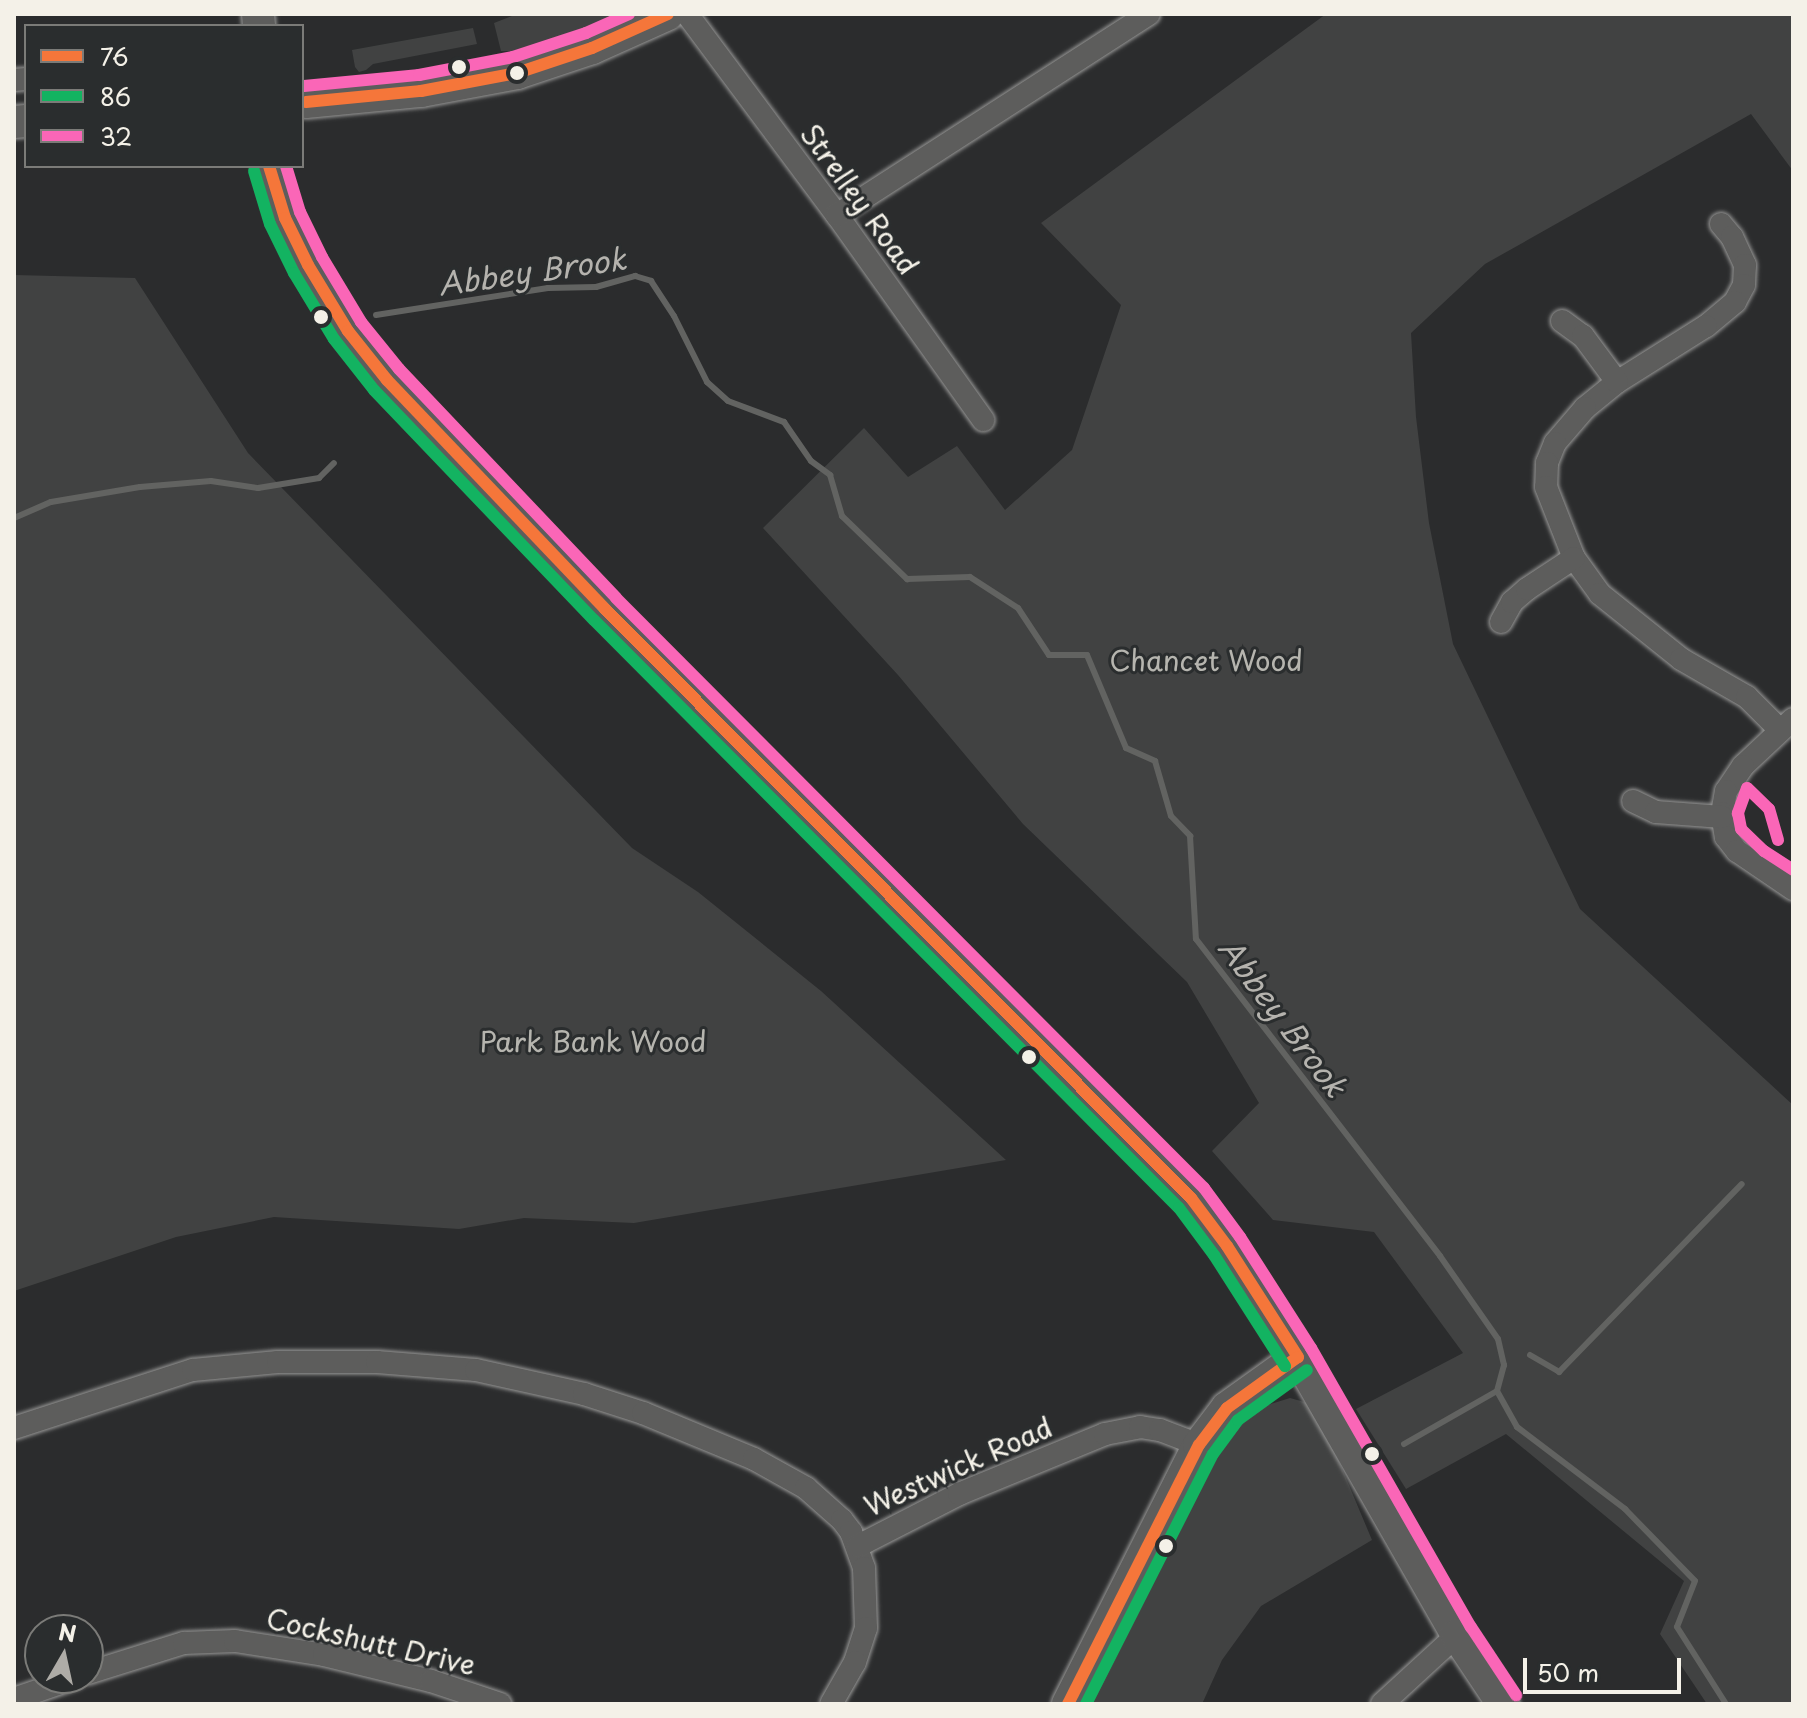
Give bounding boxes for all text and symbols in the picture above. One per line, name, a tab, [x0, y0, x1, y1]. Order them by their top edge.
legend	[24, 24, 304, 168]
text: 76	[100, 38, 129, 74]
unlabelled marker	[451, 59, 467, 75]
unlabelled marker	[509, 65, 525, 81]
text: 86	[100, 78, 131, 114]
street label: Strelley Road	[793, 116, 927, 282]
text: 32	[100, 118, 132, 154]
water label: Abbey Brook	[436, 240, 628, 302]
unlabelled marker	[313, 309, 329, 325]
park label: Chancet Wood	[1108, 643, 1304, 677]
water label: Abbey Brook	[1212, 931, 1354, 1103]
park label: Park Bank Wood	[480, 1024, 706, 1058]
unlabelled marker	[1021, 1049, 1037, 1065]
street label: Westwick Road	[858, 1409, 1058, 1523]
unlabelled marker	[1364, 1446, 1380, 1462]
unlabelled marker	[1158, 1538, 1174, 1554]
street label: Cockshutt Drive	[262, 1600, 480, 1682]
north arrow	[24, 1614, 104, 1694]
text: N	[56, 1614, 79, 1649]
scale bar	[1527, 1642, 1685, 1692]
text: 50 m	[1537, 1654, 1599, 1690]

